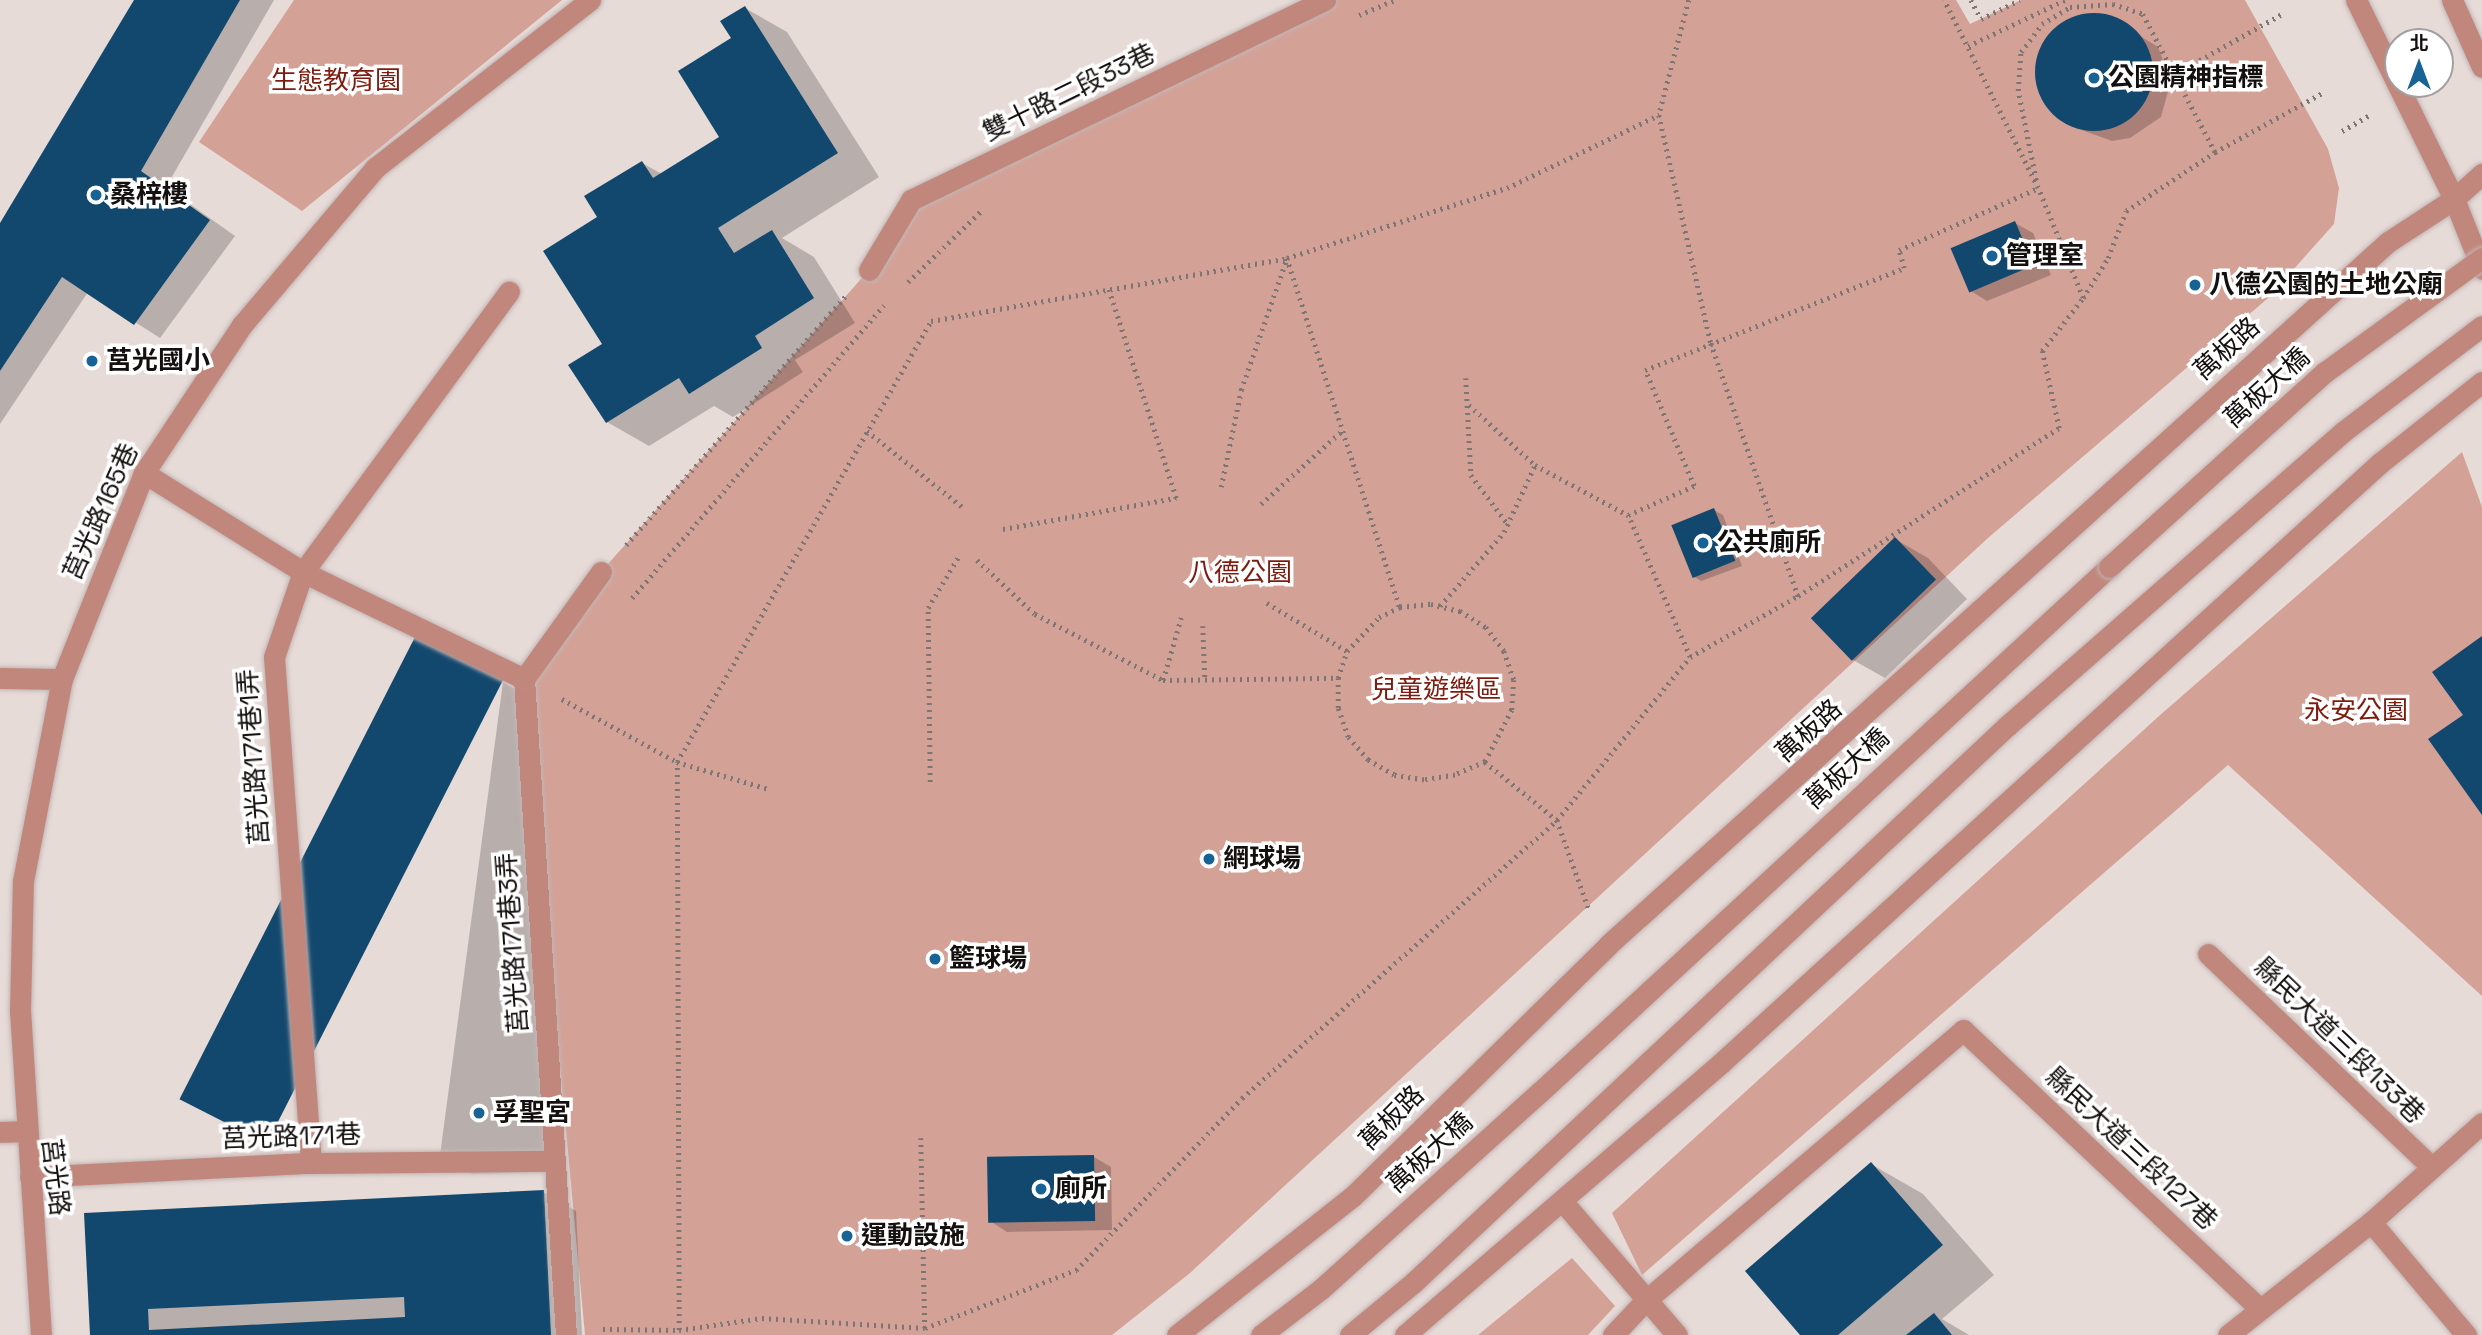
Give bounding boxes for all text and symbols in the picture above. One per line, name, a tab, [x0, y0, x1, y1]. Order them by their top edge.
north arrow	[2384, 28, 2454, 98]
text: 北	[2409, 31, 2429, 56]
street label: 雙十路二段33巷	[978, 38, 1160, 148]
place label: 公園精神指標	[2108, 62, 2264, 94]
park label: 生態教育園	[271, 65, 401, 97]
marker: 公園精神指標	[2086, 70, 2102, 86]
place label: 桑梓樓	[110, 179, 188, 211]
marker: 桑梓樓	[88, 187, 104, 203]
place label: 管理室	[2006, 240, 2084, 272]
marker: 管理室	[1984, 248, 2000, 264]
place label: 八德公園的土地公廟	[2209, 269, 2443, 301]
marker: 八德公園的土地公廟	[2187, 277, 2203, 293]
street label: 萬板路	[2188, 311, 2266, 387]
street label: 萬板大橋	[2218, 342, 2316, 434]
place label: 莒光國小	[106, 345, 210, 377]
marker: 莒光國小	[84, 353, 100, 369]
street label: 莒光路165巷	[57, 439, 145, 585]
place label: 公共廁所	[1717, 527, 1821, 559]
marker: 公共廁所	[1695, 535, 1711, 551]
park label: 八德公園	[1188, 557, 1292, 589]
street label: 莒光路171巷1弄	[232, 668, 276, 846]
park label: 兒童遊樂區	[1371, 674, 1501, 706]
street label: 萬板路	[1770, 693, 1848, 769]
park label: 永安公園	[2304, 695, 2408, 727]
street label: 萬板大橋	[1798, 722, 1896, 816]
place label: 網球場	[1223, 843, 1301, 875]
street label: 莒光路171巷3弄	[491, 851, 535, 1035]
marker: 網球場	[1201, 851, 1217, 867]
place label: 籃球場	[949, 943, 1027, 975]
marker: 籃球場	[927, 951, 943, 967]
street label: 縣民大道三段133巷	[2247, 952, 2431, 1130]
street label: 縣民大道三段127巷	[2039, 1062, 2223, 1236]
street label: 萬板路	[1353, 1079, 1431, 1157]
place label: 孚聖宮	[493, 1097, 571, 1129]
marker: 孚聖宮	[471, 1105, 487, 1121]
street label: 萬板大橋	[1381, 1107, 1479, 1199]
street label: 莒光路171巷	[220, 1119, 362, 1155]
street label: 莒光路	[35, 1136, 75, 1218]
place label: 廁所	[1055, 1173, 1107, 1205]
marker: 廁所	[1033, 1181, 1049, 1197]
place label: 運動設施	[861, 1220, 965, 1252]
marker: 運動設施	[839, 1228, 855, 1244]

